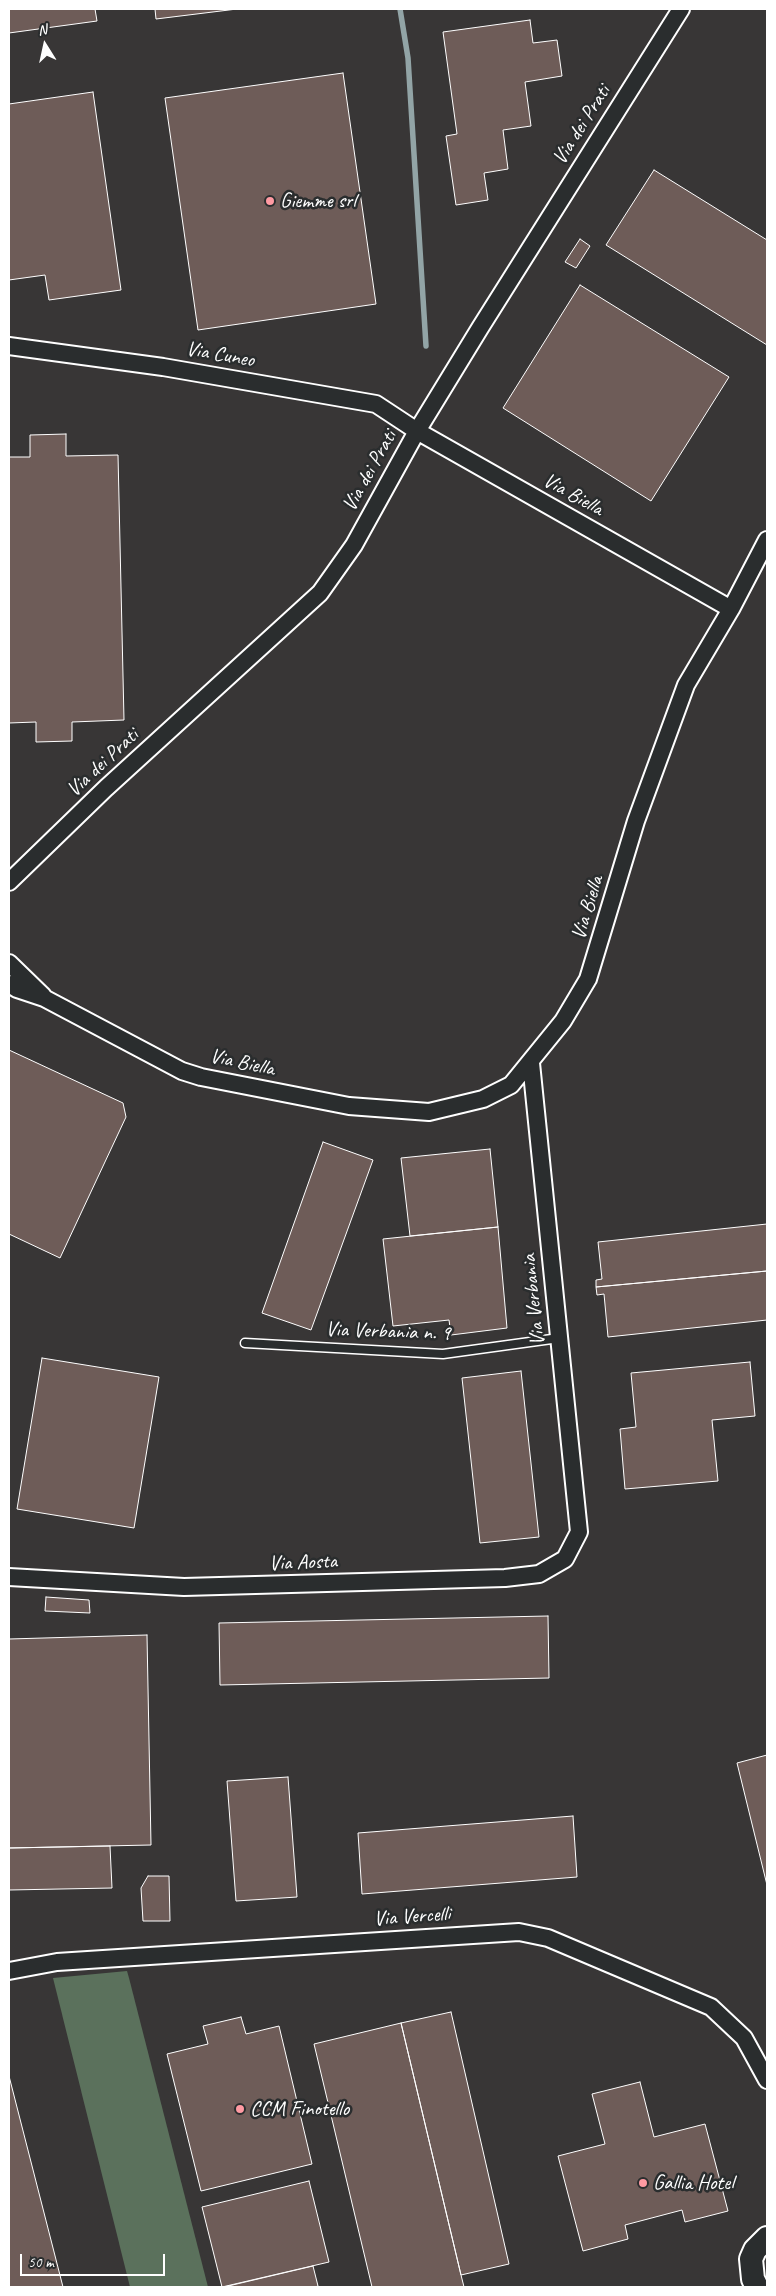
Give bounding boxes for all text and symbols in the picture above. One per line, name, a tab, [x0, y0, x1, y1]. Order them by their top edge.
north arrow	[20, 20, 70, 70]
text: N	[37, 21, 48, 39]
street label: Via dei Prati	[548, 81, 616, 169]
place label: Giemme srl	[280, 188, 356, 214]
marker: Giemme srl	[264, 195, 276, 207]
street label: Via Cuneo	[184, 337, 256, 373]
street label: Via dei Prati	[337, 426, 403, 516]
street label: Via Biella	[538, 468, 608, 522]
street label: Via dei Prati	[62, 723, 144, 803]
street label: Via Biella	[566, 873, 610, 943]
street label: Via Biella	[207, 1044, 277, 1082]
street label: Via Verbania	[517, 1253, 551, 1347]
street label: Via Verbania n. 9	[325, 1317, 451, 1347]
street label: Via Aosta	[268, 1549, 338, 1577]
street label: Via Vercelli	[373, 1902, 451, 1932]
place label: CCM Finotello	[250, 2096, 349, 2122]
marker: CCM Finotello	[234, 2103, 246, 2115]
place label: Gallia Hotel	[653, 2170, 734, 2196]
marker: Gallia Hotel	[637, 2177, 649, 2189]
scale bar	[22, 2244, 168, 2276]
text: 50 m	[28, 2253, 54, 2272]

